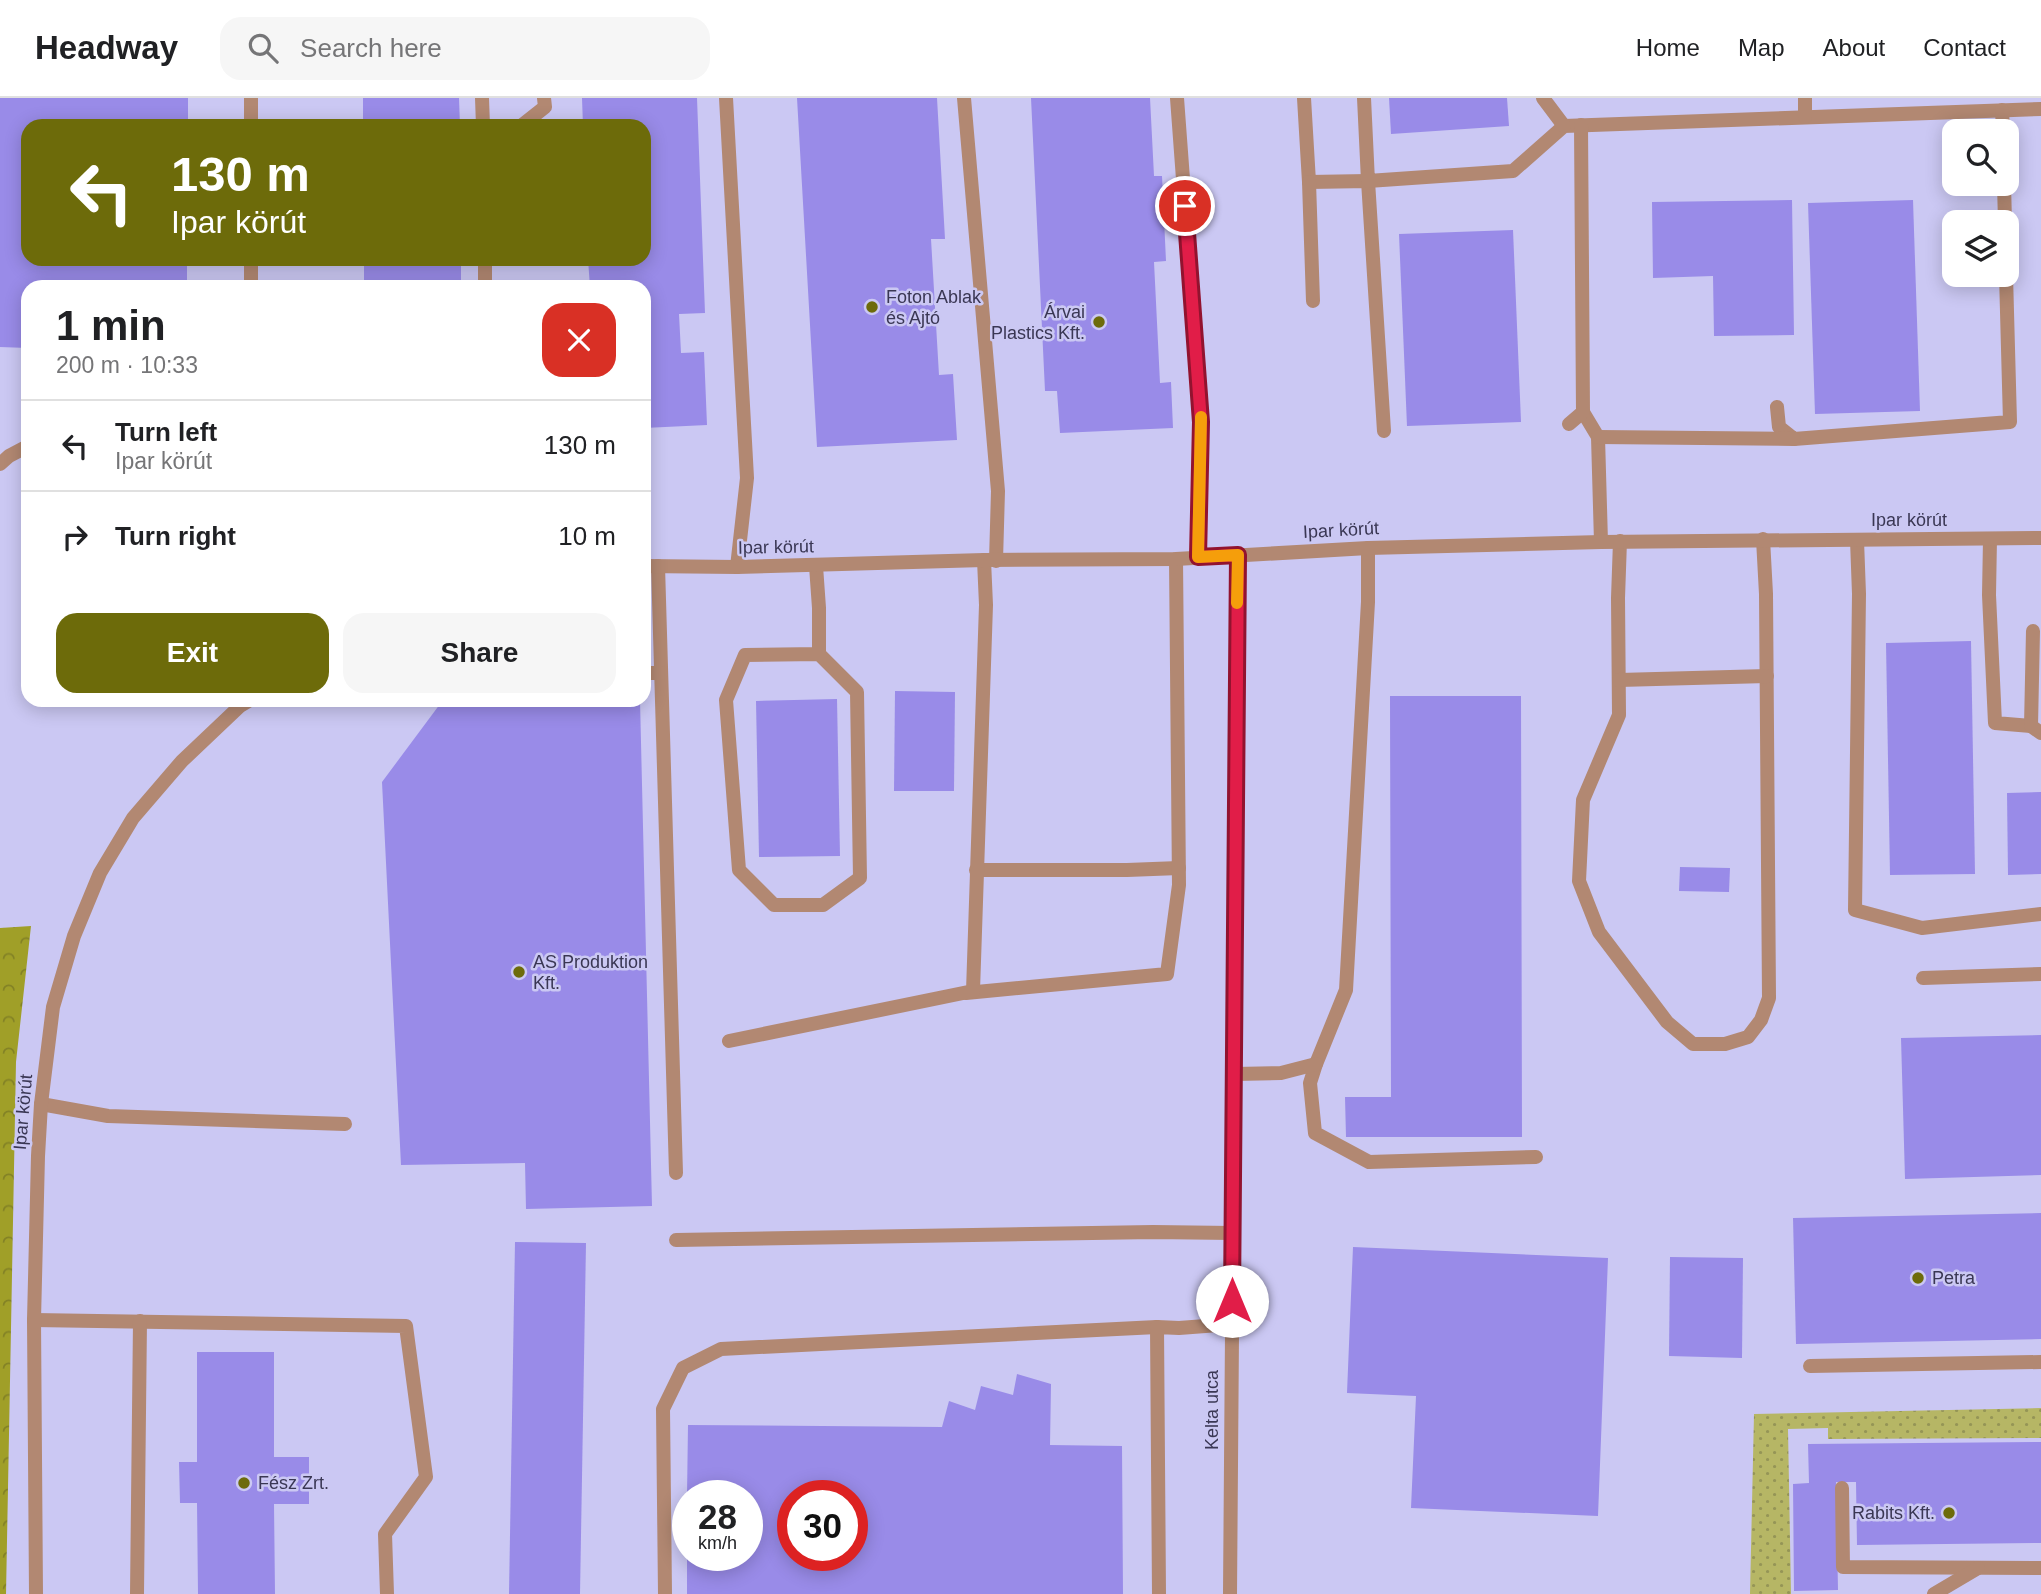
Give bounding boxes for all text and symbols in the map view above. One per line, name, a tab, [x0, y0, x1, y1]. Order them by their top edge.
search box	[220, 17, 710, 80]
text: Headway	[35, 29, 178, 66]
icon: search	[244, 29, 282, 67]
text: Search here	[300, 33, 442, 63]
text: Home	[1636, 34, 1700, 61]
text: Map	[1738, 34, 1785, 61]
text: About	[1823, 34, 1885, 61]
text: Contact	[1923, 34, 2006, 61]
map controls	[1942, 119, 2019, 287]
button: search	[1942, 119, 2019, 196]
icon: left	[56, 147, 147, 238]
text: 130 m	[171, 147, 310, 201]
pin	[1155, 176, 1215, 236]
icon: arrive	[1166, 187, 1204, 225]
text: Ipar körút	[171, 204, 306, 240]
button: layers	[1942, 210, 2019, 287]
place label: Foton Ablak és Ajtó	[886, 287, 982, 328]
marker: Foton Ablak és Ajtó	[864, 299, 880, 315]
text: 1 min	[56, 302, 166, 349]
place label: Árvai Plastics Kft.	[991, 302, 1085, 343]
button: close	[542, 303, 616, 377]
marker: Árvai Plastics Kft.	[1091, 314, 1107, 330]
text: 200 m · 10:33	[56, 352, 198, 378]
text: Turn left	[115, 417, 217, 447]
icon: left	[56, 427, 94, 465]
text: 130 m	[544, 430, 616, 460]
text: Ipar körút	[115, 448, 212, 474]
street label: Ipar körút	[1871, 510, 1947, 530]
icon: right	[56, 518, 94, 556]
street label: Ipar körút	[1303, 518, 1379, 542]
text: Turn right	[115, 521, 236, 551]
text: 10 m	[558, 521, 616, 551]
street label: Ipar körút	[738, 536, 814, 558]
button: Exit	[56, 613, 329, 693]
button: Share	[343, 613, 616, 693]
place label: AS Produktion Kft.	[533, 952, 648, 993]
marker: AS Produktion Kft.	[511, 964, 527, 980]
street label: Ipar körút	[10, 1073, 36, 1151]
position arrow	[1195, 1264, 1269, 1338]
place label: Petra	[1932, 1268, 1976, 1288]
marker: Petra	[1910, 1270, 1926, 1286]
street label: Kelta utca	[1202, 1369, 1222, 1450]
place label: Fész Zrt.	[258, 1473, 329, 1493]
marker: Fész Zrt.	[236, 1475, 252, 1491]
speed limit sign: 30	[777, 1480, 868, 1571]
text: 28	[698, 1497, 737, 1536]
place label: Rabits Kft.	[1852, 1503, 1935, 1523]
marker: Rabits Kft.	[1941, 1505, 1957, 1521]
text: km/h	[698, 1533, 737, 1553]

